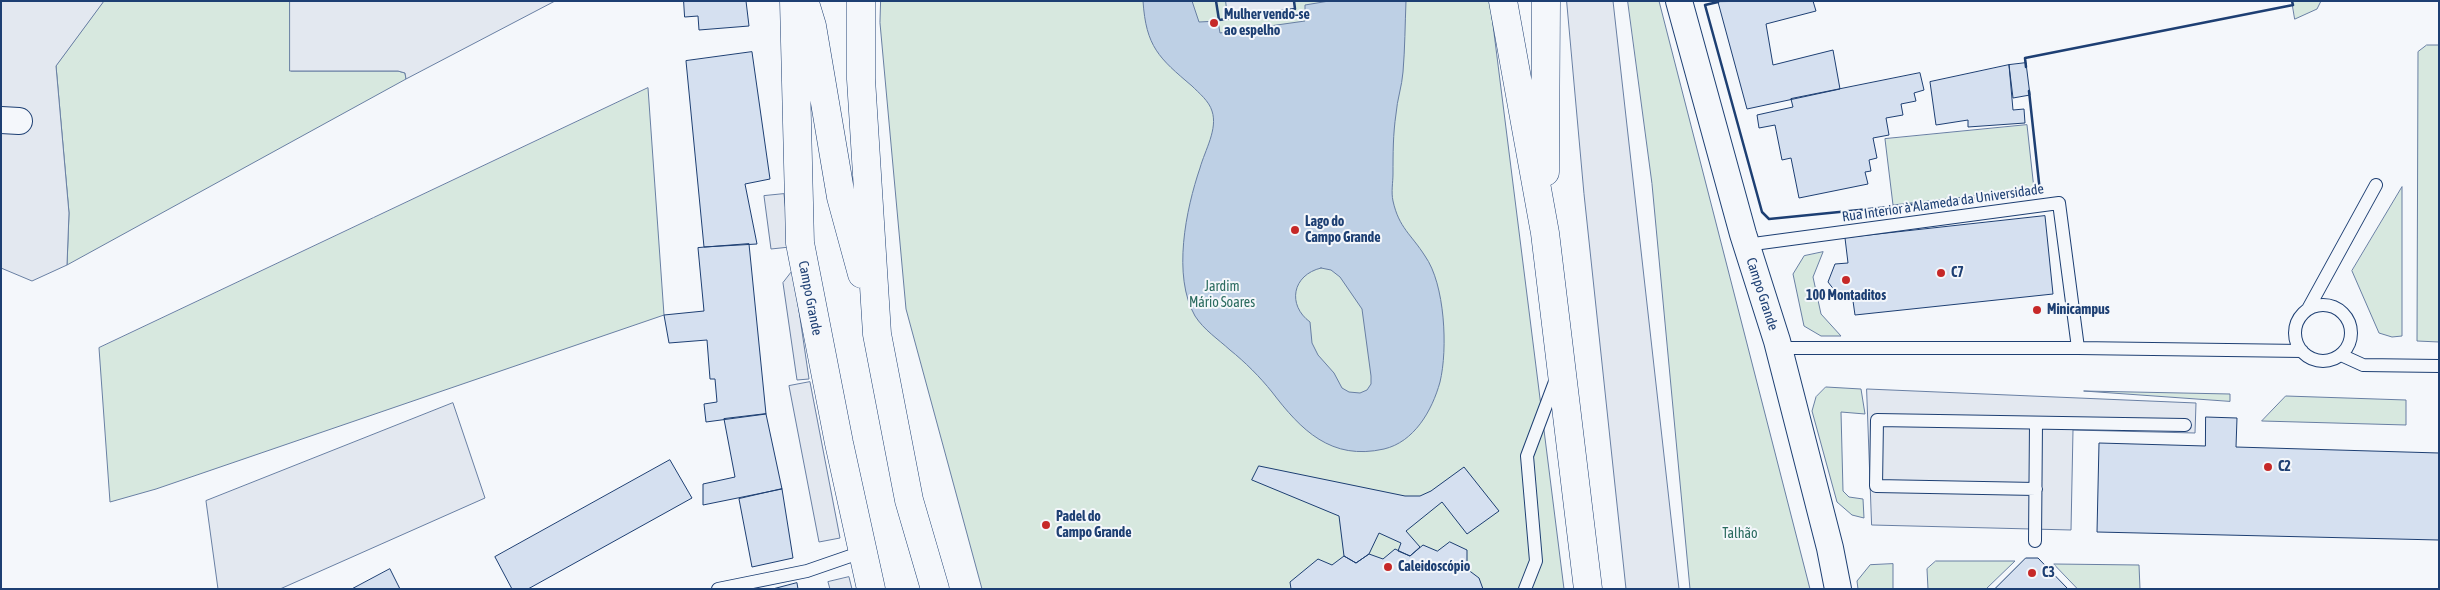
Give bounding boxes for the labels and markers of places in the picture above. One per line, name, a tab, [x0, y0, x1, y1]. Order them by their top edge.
place label: Mulher vendo-se ao espelho	[1224, 7, 1310, 40]
marker: Mulher vendo-se ao espelho	[1208, 17, 1220, 29]
place label: Lago do Campo Grande	[1305, 214, 1381, 246]
marker: Lago do Campo Grande	[1289, 224, 1301, 236]
place label: C7	[1951, 265, 1964, 281]
marker: C7	[1935, 267, 1947, 279]
marker: 100 Montaditos	[1840, 274, 1852, 286]
place label: 100 Montaditos	[1806, 288, 1886, 304]
place label: Minicampus	[2047, 302, 2110, 318]
marker: Minicampus	[2031, 304, 2043, 316]
place label: C2	[2278, 459, 2291, 475]
marker: C2	[2262, 461, 2274, 473]
place label: Padel do Campo Grande	[1056, 509, 1132, 542]
marker: Padel do Campo Grande	[1040, 519, 1052, 531]
place label: Caleidoscópio	[1398, 559, 1470, 575]
marker: Caleidoscópio	[1382, 561, 1394, 573]
place label: C3	[2042, 565, 2055, 581]
marker: C3	[2026, 567, 2038, 579]

